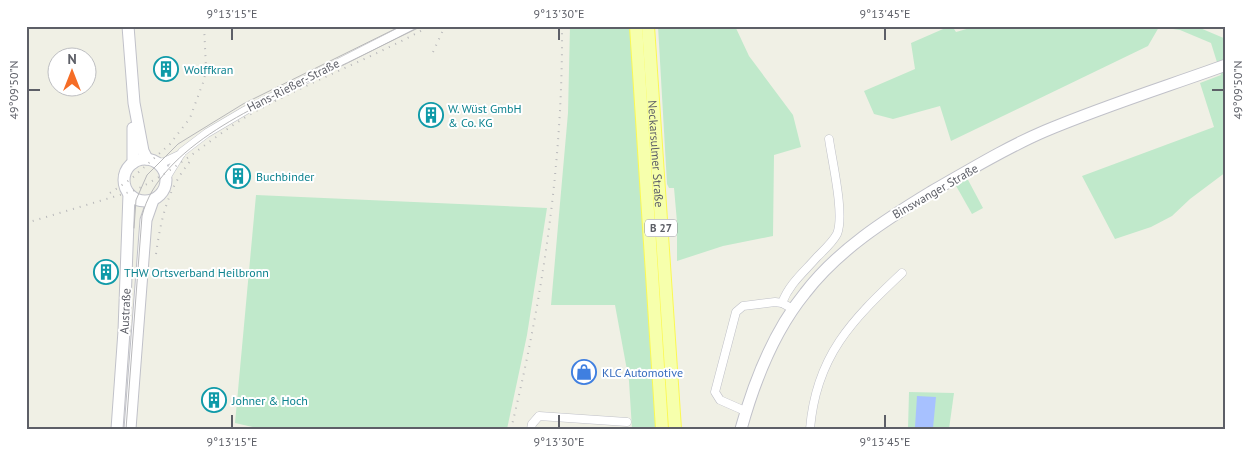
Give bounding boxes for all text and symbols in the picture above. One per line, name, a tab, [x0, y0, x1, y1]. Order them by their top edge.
text: 9°13'15"E	[207, 6, 257, 21]
text: 9°13'30"E	[534, 6, 584, 21]
text: 9°13'45"E	[860, 6, 910, 21]
north arrow	[48, 48, 98, 98]
text: N	[67, 50, 77, 68]
street label: Hans-Rießer-Straße	[244, 55, 342, 115]
building icon: Wolffkran	[153, 56, 179, 82]
text: 49°09'50"N	[6, 60, 21, 120]
text: 49°09'50"N	[1230, 60, 1245, 120]
place label: Wolffkran	[184, 62, 233, 77]
street label: Neckarsulmer Straße	[645, 100, 668, 208]
place label: W. Wüst GmbH & Co. KG	[448, 101, 522, 130]
building icon: W. Wüst GmbH & Co. KG	[418, 102, 444, 128]
street label: Binswanger Straße	[889, 160, 981, 222]
building icon: Buchbinder	[225, 163, 251, 189]
place label: Buchbinder	[256, 169, 314, 184]
road number: B 27	[645, 220, 677, 237]
building icon: THW Ortsverband Heilbronn	[93, 259, 119, 285]
place label: THW Ortsverband Heilbronn	[124, 265, 269, 280]
street label: Austraße	[116, 288, 134, 334]
shop icon: KLC Automotive	[571, 359, 597, 385]
place label: KLC Automotive	[602, 365, 683, 380]
building icon: Johner & Hoch	[201, 387, 227, 413]
place label: Johner & Hoch	[231, 393, 308, 408]
text: 9°13'15"E	[207, 434, 257, 449]
text: 9°13'30"E	[534, 434, 584, 449]
text: 9°13'45"E	[860, 434, 910, 449]

